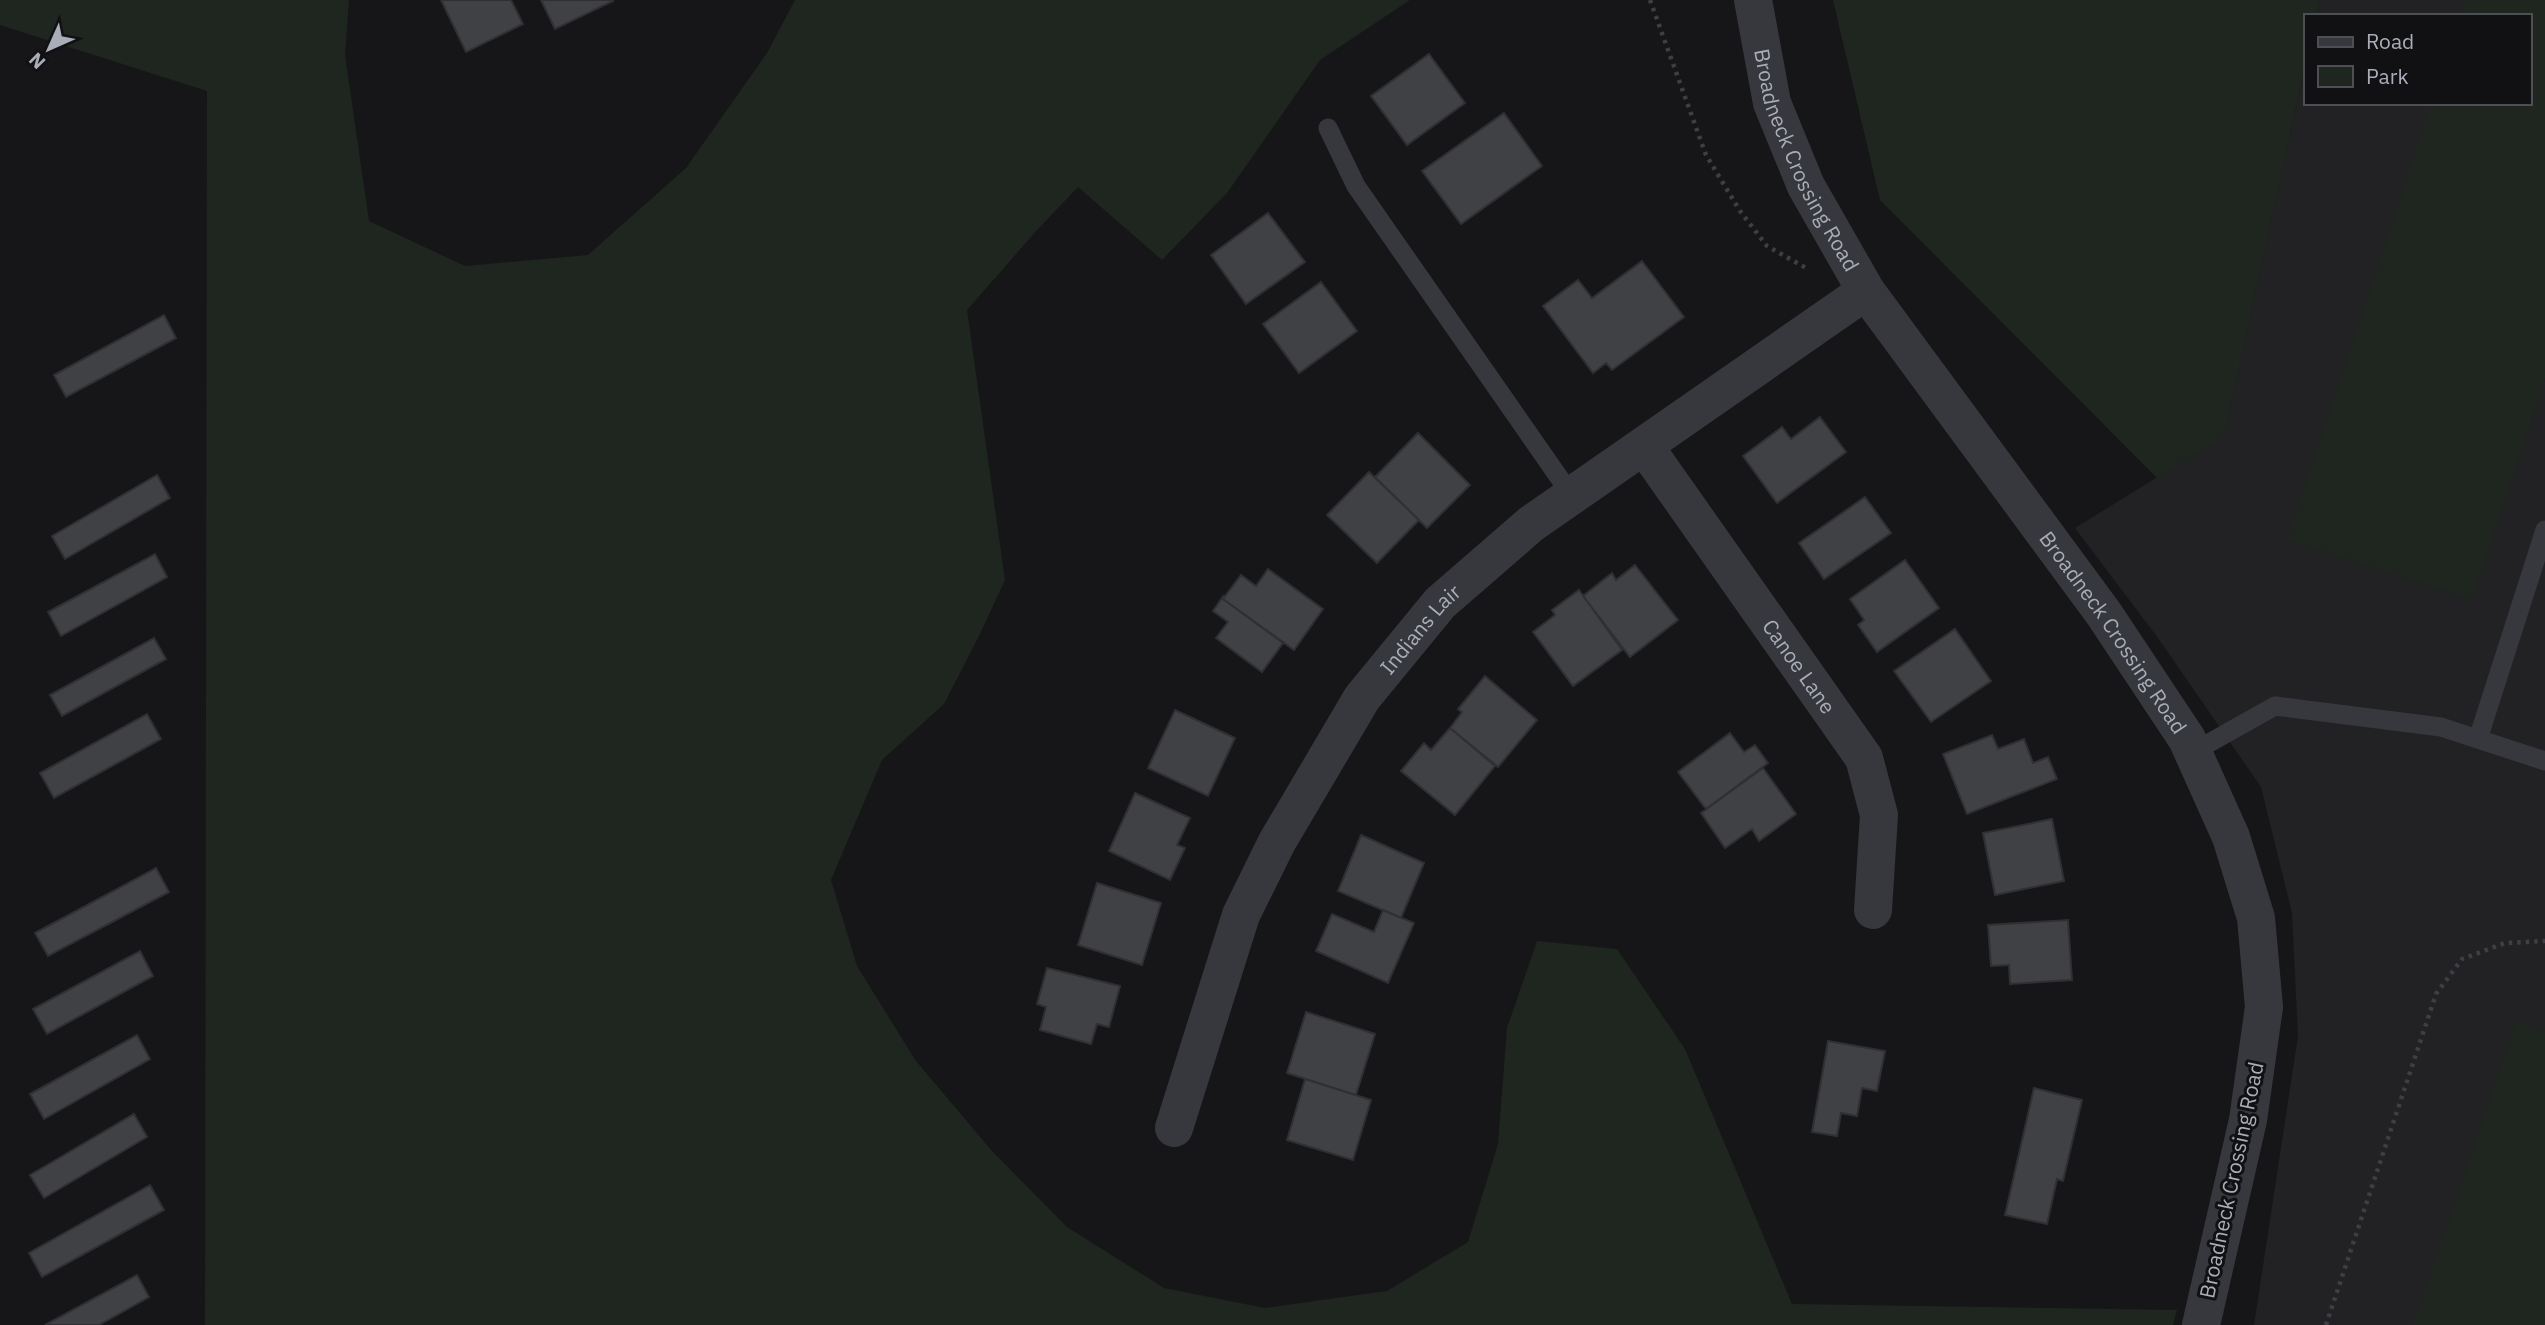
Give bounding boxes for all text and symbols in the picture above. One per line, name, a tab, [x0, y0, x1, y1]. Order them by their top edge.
north arrow	[14, 14, 84, 84]
legend	[2304, 14, 2531, 105]
text: Road	[2366, 27, 2414, 55]
street label: Broadneck Crossing Road	[1748, 46, 1866, 276]
text: N	[24, 48, 50, 74]
text: Park	[2366, 62, 2409, 90]
street label: Broadneck Crossing Road	[2033, 525, 2194, 739]
street label: Indians Lair	[1373, 577, 1466, 680]
street label: Canoe Lane	[1756, 613, 1842, 719]
street label: Broadneck Crossing Road	[2192, 1059, 2270, 1301]

